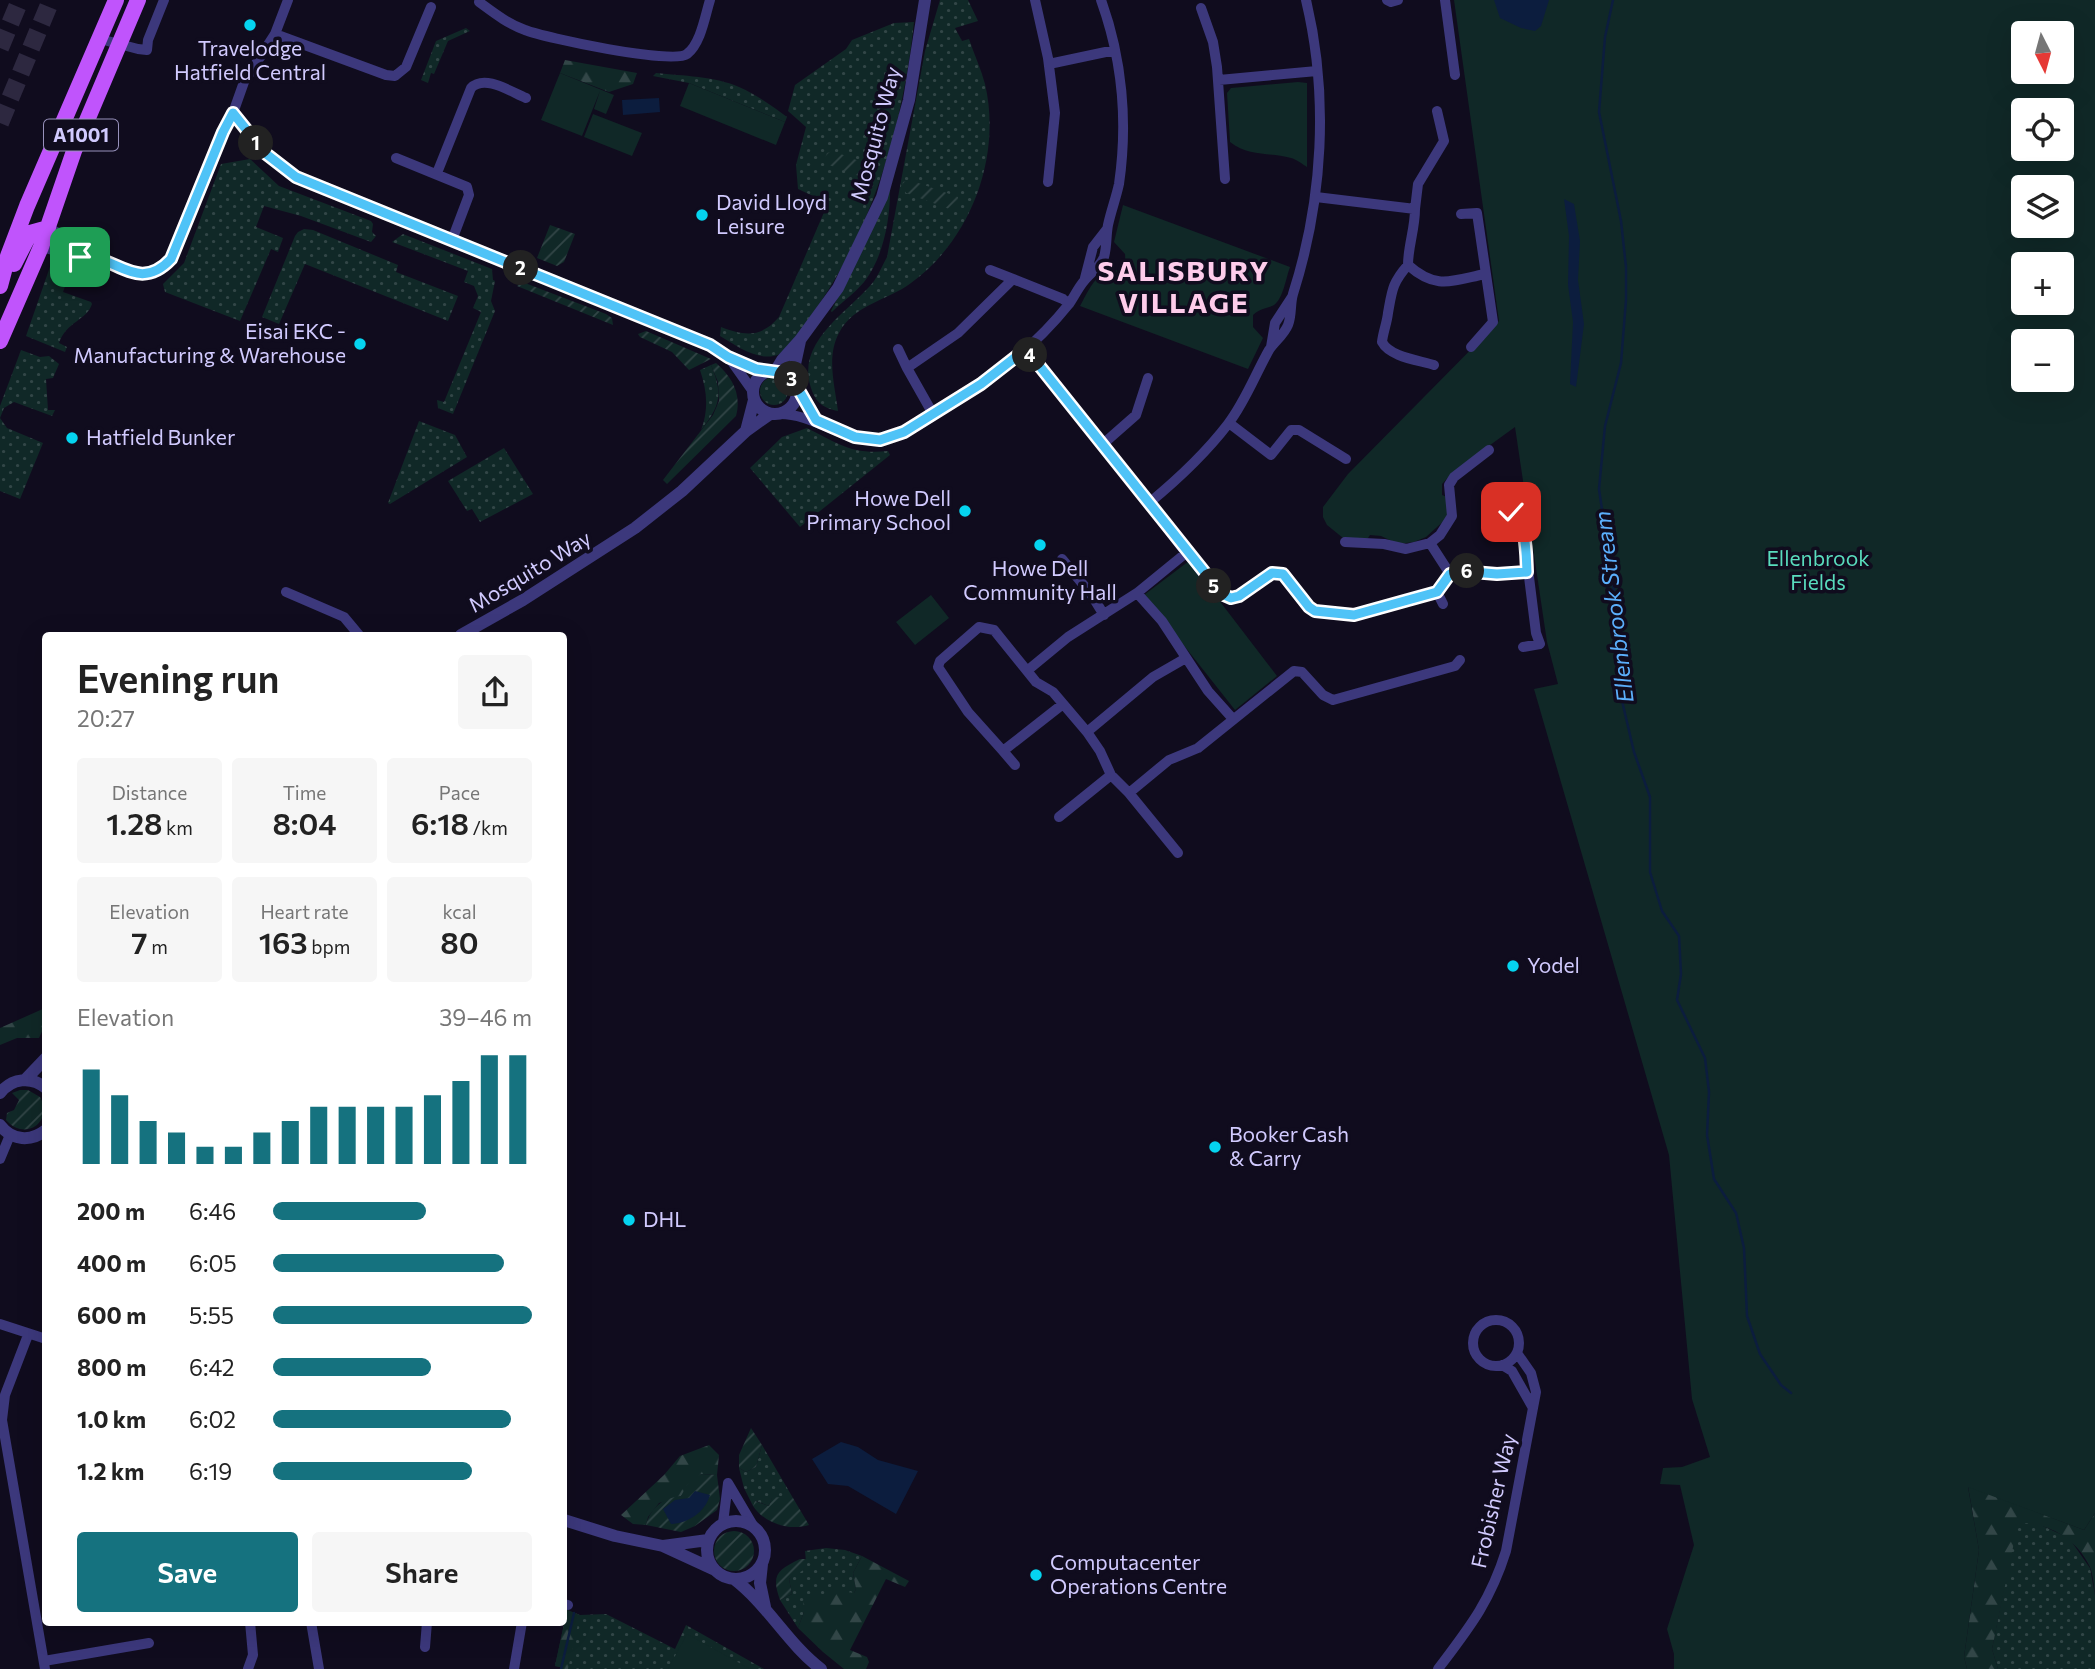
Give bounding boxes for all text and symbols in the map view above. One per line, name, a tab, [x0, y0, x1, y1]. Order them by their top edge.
marker: Travelodge Hatfield Central	[242, 17, 258, 33]
north arrow	[2011, 21, 2074, 84]
map controls	[2011, 21, 2074, 392]
place label: Travelodge Hatfield Central	[174, 35, 326, 84]
street label: Mosquito Way	[845, 63, 905, 204]
button: locate	[2011, 98, 2074, 161]
road number: A1001	[44, 119, 118, 150]
pin: 1	[238, 125, 274, 160]
text: 1	[251, 131, 260, 154]
button: layers	[2011, 175, 2074, 238]
place label: David Lloyd Leisure	[716, 189, 827, 238]
marker: David Lloyd Leisure	[694, 207, 710, 223]
pin	[50, 227, 110, 287]
icon: arrive	[61, 238, 99, 276]
pin: 2	[504, 250, 538, 286]
button: +	[2011, 252, 2074, 315]
district label: SALISBURY VILLAGE	[1098, 253, 1270, 319]
text: 2	[515, 256, 526, 279]
place label: Eisai EKC - Manufacturing & Warehouse	[74, 318, 346, 367]
button: −	[2011, 329, 2074, 392]
marker: Eisai EKC - Manufacturing & Warehouse	[352, 336, 368, 352]
pin: 4	[1012, 338, 1048, 372]
text: 4	[1024, 343, 1035, 366]
pin: 3	[774, 362, 810, 396]
text: 3	[786, 367, 797, 390]
place label: Hatfield Bunker	[86, 424, 235, 449]
marker: Hatfield Bunker	[64, 430, 80, 446]
pin	[1481, 482, 1541, 542]
place label: Howe Dell Primary School	[806, 485, 951, 534]
icon: check	[1492, 493, 1530, 531]
marker: Howe Dell Primary School	[957, 503, 973, 519]
water label: Ellenbrook Stream	[1587, 510, 1639, 705]
street label: Mosquito Way	[464, 524, 595, 617]
marker: Howe Dell Community Hall	[1032, 537, 1048, 553]
park label: Ellenbrook Fields	[1766, 545, 1870, 594]
pin: 6	[1450, 554, 1484, 588]
place label: Howe Dell Community Hall	[963, 555, 1117, 604]
text: 6	[1461, 559, 1472, 582]
pin: 5	[1196, 568, 1232, 604]
text: 5	[1208, 574, 1219, 597]
text: Evening run	[77, 654, 280, 701]
button: share	[458, 655, 532, 729]
text: 20:27	[77, 704, 135, 732]
text: Distance	[112, 781, 187, 804]
text: Time	[283, 781, 326, 804]
text: Pace	[439, 781, 480, 804]
text: 1.28	[106, 804, 162, 841]
text: 8:04	[272, 804, 337, 841]
text: 6:18	[411, 804, 469, 841]
text: km	[162, 816, 193, 839]
text: /km	[469, 816, 508, 839]
text: Elevation	[109, 900, 190, 923]
text: Heart rate	[260, 900, 349, 923]
text: kcal	[442, 900, 477, 923]
text: 7	[131, 923, 148, 960]
text: 163	[259, 923, 308, 960]
text: 80	[440, 923, 479, 960]
text: m	[148, 935, 168, 958]
text: bpm	[308, 935, 350, 958]
place label: Yodel	[1527, 952, 1580, 977]
marker: Yodel	[1505, 958, 1521, 974]
text: Elevation	[77, 1003, 174, 1031]
text: 39–46 m	[439, 1003, 532, 1031]
place label: Booker Cash & Carry	[1229, 1121, 1349, 1170]
marker: Booker Cash & Carry	[1207, 1139, 1223, 1155]
text: 200 m	[77, 1197, 145, 1225]
text: 6:46	[189, 1197, 236, 1225]
place label: DHL	[643, 1206, 686, 1231]
marker: DHL	[621, 1212, 637, 1228]
text: 400 m	[77, 1249, 146, 1277]
text: 6:05	[189, 1249, 237, 1277]
text: 600 m	[77, 1301, 146, 1329]
text: 5:55	[189, 1301, 234, 1329]
text: 800 m	[77, 1353, 146, 1381]
text: 6:42	[189, 1353, 235, 1381]
text: 1.0 km	[77, 1405, 146, 1433]
text: 6:02	[189, 1405, 236, 1433]
street label: Frobisher Way	[1465, 1431, 1520, 1570]
text: 1.2 km	[77, 1457, 144, 1485]
text: 6:19	[189, 1457, 232, 1485]
button: Save	[77, 1532, 298, 1612]
button: Share	[312, 1532, 532, 1612]
place label: Computacenter Operations Centre	[1050, 1549, 1227, 1598]
marker: Computacenter Operations Centre	[1028, 1567, 1044, 1583]

